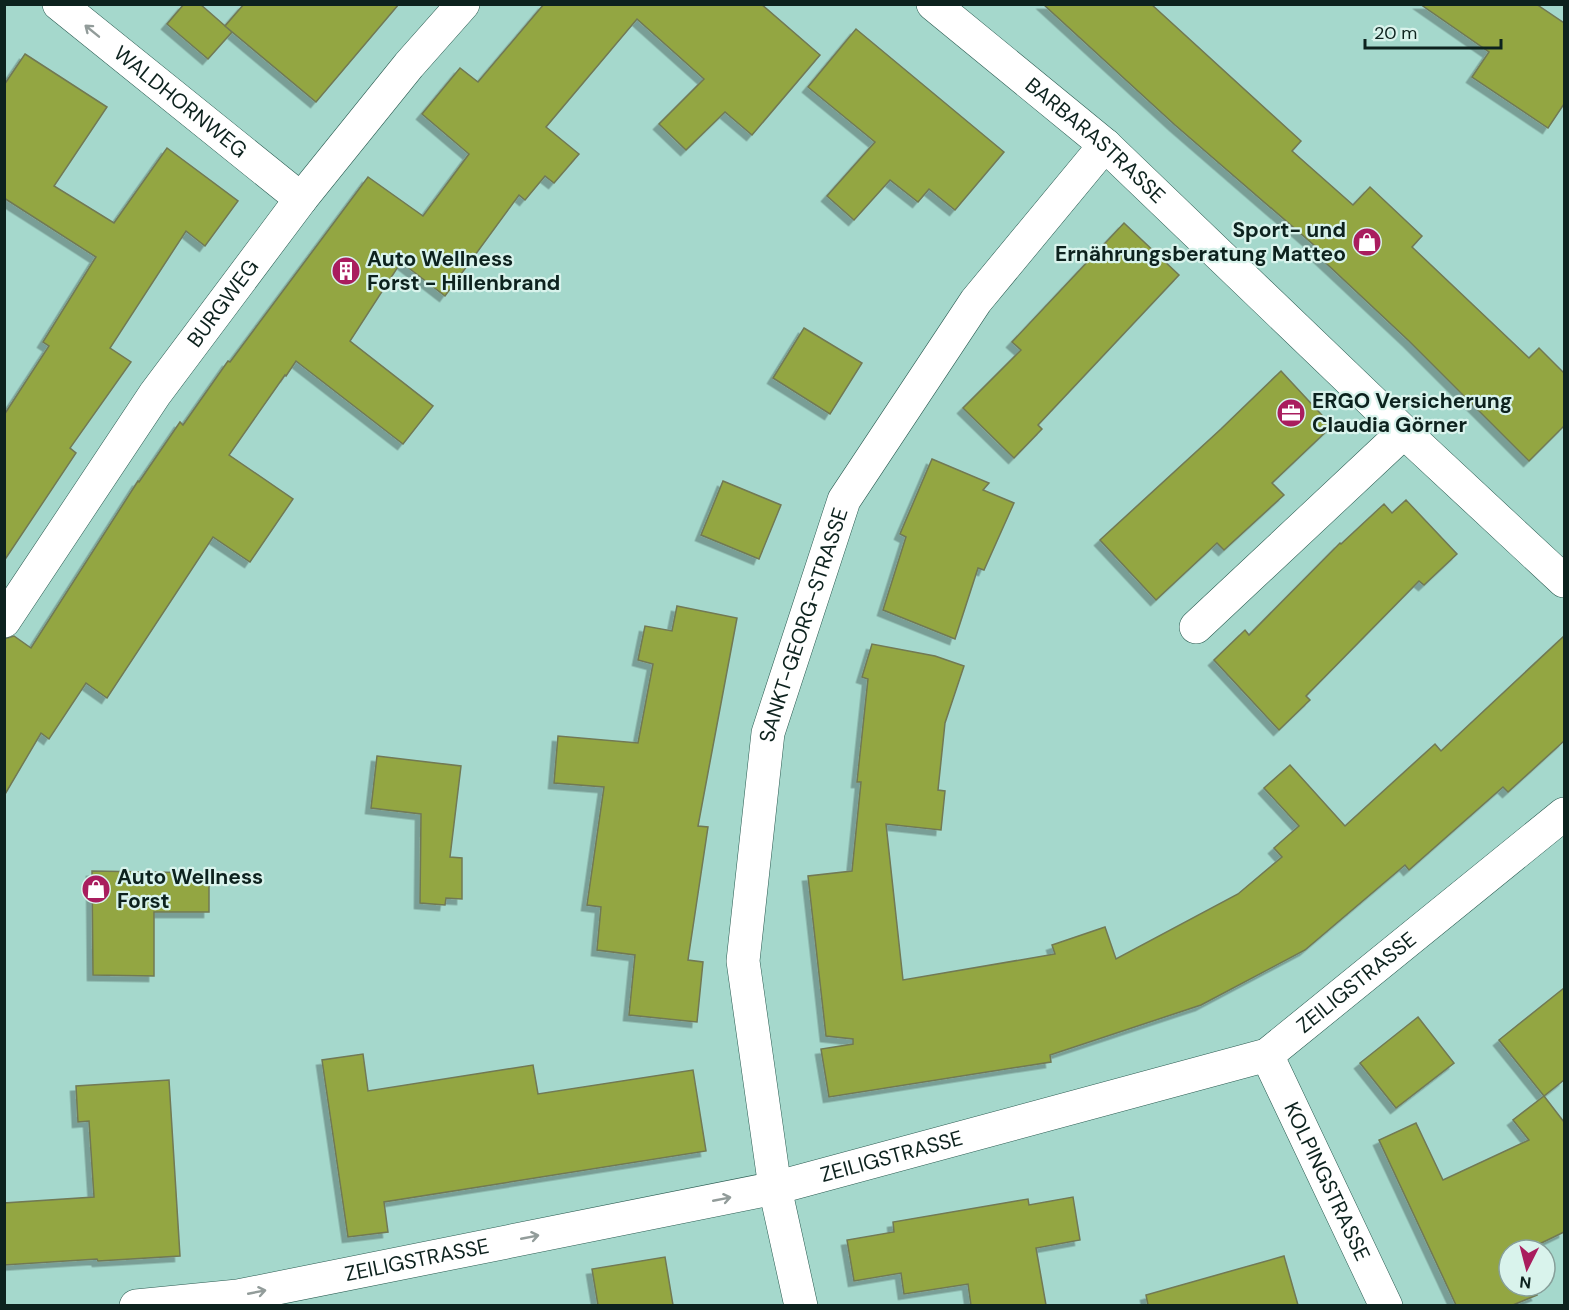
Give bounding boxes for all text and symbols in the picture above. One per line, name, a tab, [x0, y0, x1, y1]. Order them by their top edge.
scale bar	[1365, 12, 1502, 50]
text: 20 m	[1374, 21, 1417, 45]
one-way arrow	[84, 25, 100, 38]
street label: WALDHORNWEG	[108, 40, 253, 164]
street label: BARBARASTRASSE	[1019, 71, 1171, 210]
place label: Sport- und Ernährungsberatung Matteo	[1055, 216, 1346, 268]
shop icon: Sport- und Ernährungsberatung Matteo	[1351, 226, 1383, 258]
place label: Auto Wellness Forst - Hillenbrand	[367, 245, 560, 297]
street label: BURGWEG	[181, 254, 265, 353]
building icon: Auto Wellness Forst - Hillenbrand	[330, 255, 362, 287]
place label: ERGO Versicherung Claudia Görner	[1312, 387, 1512, 439]
office icon: ERGO Versicherung Claudia Görner	[1275, 397, 1307, 429]
street label: SANKT-GEORG-STRASSE	[753, 504, 855, 743]
place label: Auto Wellness Forst	[117, 863, 263, 915]
shop icon: Auto Wellness Forst	[80, 873, 112, 905]
street label: ZEILIGSTRASSE	[1291, 925, 1422, 1039]
street label: KOLPINGSTRASSE	[1277, 1098, 1377, 1265]
street label: ZEILIGSTRASSE	[817, 1124, 966, 1189]
one-way arrow	[711, 1193, 731, 1204]
one-way arrow	[520, 1231, 540, 1242]
street label: ZEILIGSTRASSE	[342, 1232, 491, 1288]
north arrow	[1497, 1238, 1557, 1298]
text: N	[1519, 1271, 1532, 1293]
one-way arrow	[246, 1286, 266, 1297]

